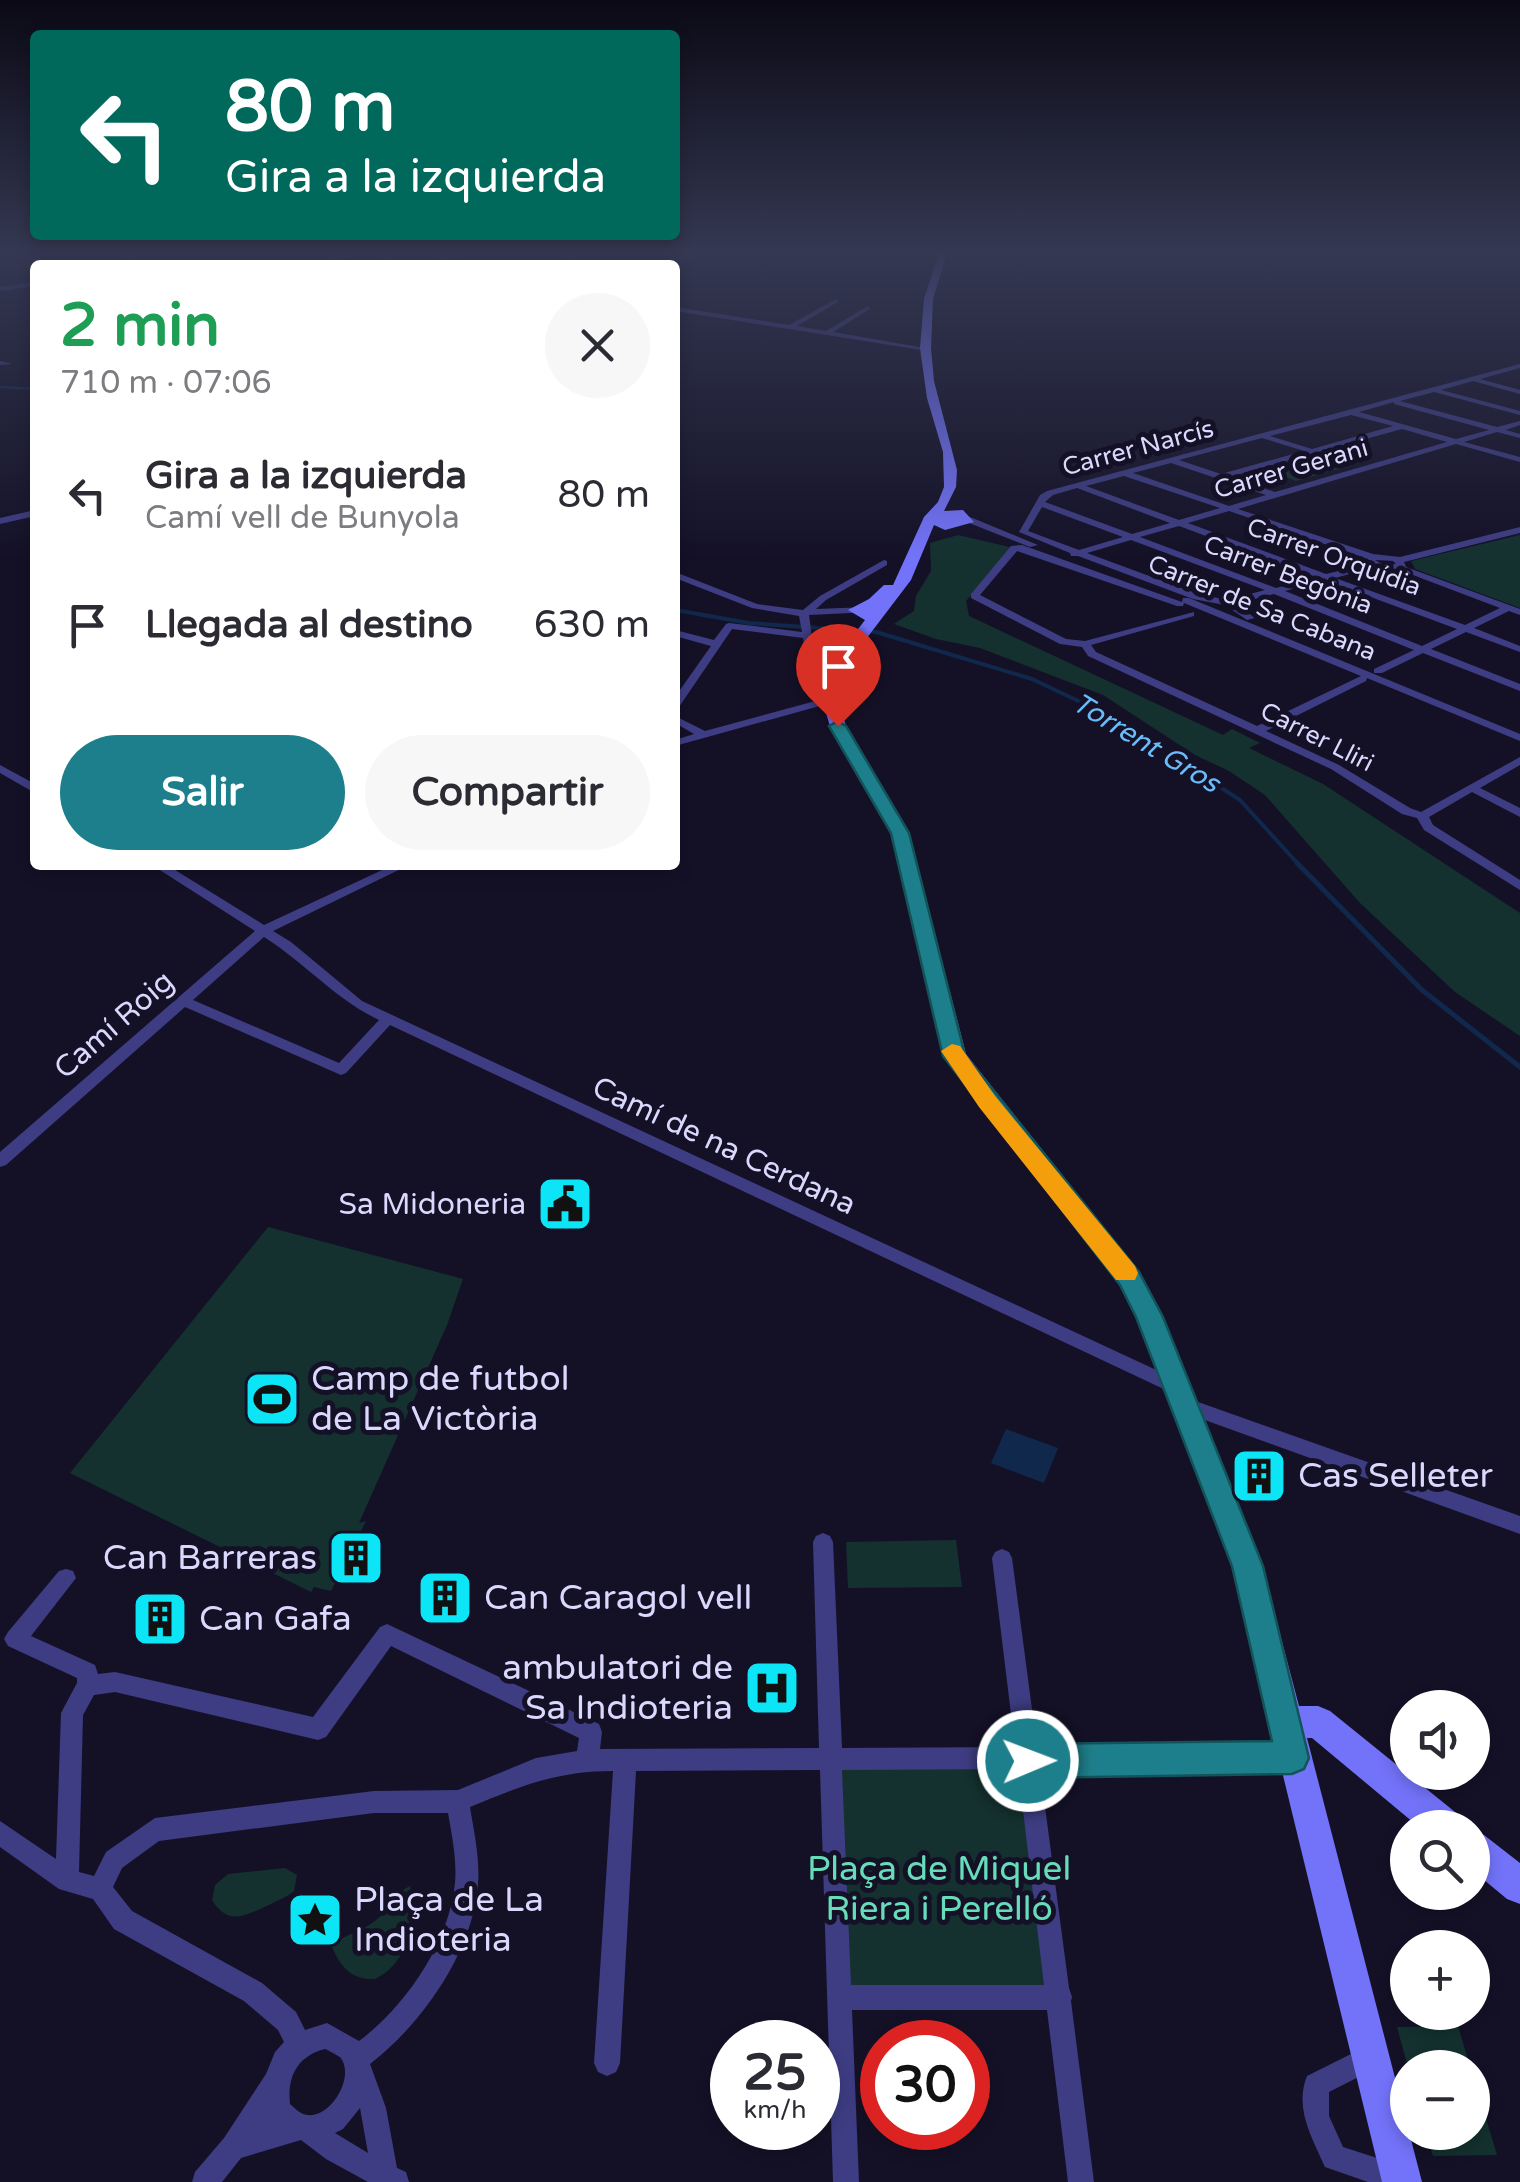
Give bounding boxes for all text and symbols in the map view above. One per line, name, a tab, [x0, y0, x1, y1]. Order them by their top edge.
text: 80 m	[225, 66, 395, 150]
icon: left	[60, 70, 190, 200]
text: Gira a la izquierda	[225, 151, 606, 205]
text: 2 min	[60, 290, 220, 362]
button: close	[545, 293, 650, 398]
text: 710 m · 07:06	[60, 364, 272, 402]
street label: Carrer Narcís	[1059, 413, 1217, 483]
street label: Carrer Gerani	[1211, 433, 1371, 505]
text: Gira a la izquierda	[145, 453, 467, 499]
icon: left	[60, 468, 115, 523]
text: 80 m	[558, 472, 650, 518]
text: Camí vell de Bunyola	[145, 499, 460, 537]
street label: Carrer Orquídia	[1243, 512, 1425, 602]
street label: Carrer Begònia	[1199, 529, 1377, 621]
street label: Carrer de Sa Cabana	[1144, 549, 1380, 667]
icon: arrive	[60, 598, 115, 653]
text: Llegada al destino	[145, 602, 473, 648]
text: 630 m	[534, 602, 650, 648]
pin	[796, 624, 881, 727]
icon: arrive	[811, 639, 866, 694]
water label: Torrent Gros	[1066, 686, 1227, 801]
street label: Carrer Lliri	[1255, 696, 1379, 778]
button: Salir	[60, 735, 345, 850]
button: Compartir	[365, 735, 650, 850]
street label: Camí Roig	[47, 963, 181, 1087]
street label: Camí de na Cerdana	[586, 1069, 862, 1223]
public building icon: Sa Midoneria	[535, 1174, 595, 1234]
place label: Sa Midoneria	[338, 1186, 526, 1223]
place label: Camp de futbol de La Victòria	[311, 1358, 569, 1440]
sports icon: Camp de futbol de La Victòria	[242, 1369, 302, 1429]
building icon: Cas Selleter	[1229, 1446, 1289, 1506]
place label: Cas Selleter	[1298, 1455, 1493, 1497]
building icon: Can Barreras	[326, 1528, 386, 1588]
place label: Can Barreras	[103, 1537, 317, 1579]
building icon: Can Caragol vell	[415, 1568, 475, 1628]
place label: Can Caragol vell	[484, 1577, 752, 1619]
building icon: Can Gafa	[130, 1589, 190, 1649]
place label: Can Gafa	[199, 1598, 352, 1640]
place label: ambulatori de Sa Indioteria	[502, 1647, 733, 1729]
hospital icon: ambulatori de Sa Indioteria	[742, 1658, 802, 1718]
map controls	[1390, 1690, 1490, 2150]
button: sound	[1390, 1690, 1490, 1790]
position arrow	[976, 1709, 1080, 1813]
button: search	[1390, 1810, 1490, 1910]
park label: Plaça de Miquel Riera i Perelló	[807, 1848, 1071, 1930]
place label: Plaça de La Indioteria	[354, 1879, 544, 1961]
place icon: Plaça de La Indioteria	[285, 1890, 345, 1950]
button: +	[1390, 1930, 1490, 2030]
speed limit sign: 30	[860, 2020, 990, 2150]
text: 25	[744, 2043, 806, 2103]
button: −	[1390, 2050, 1490, 2150]
text: km/h	[744, 2095, 806, 2125]

